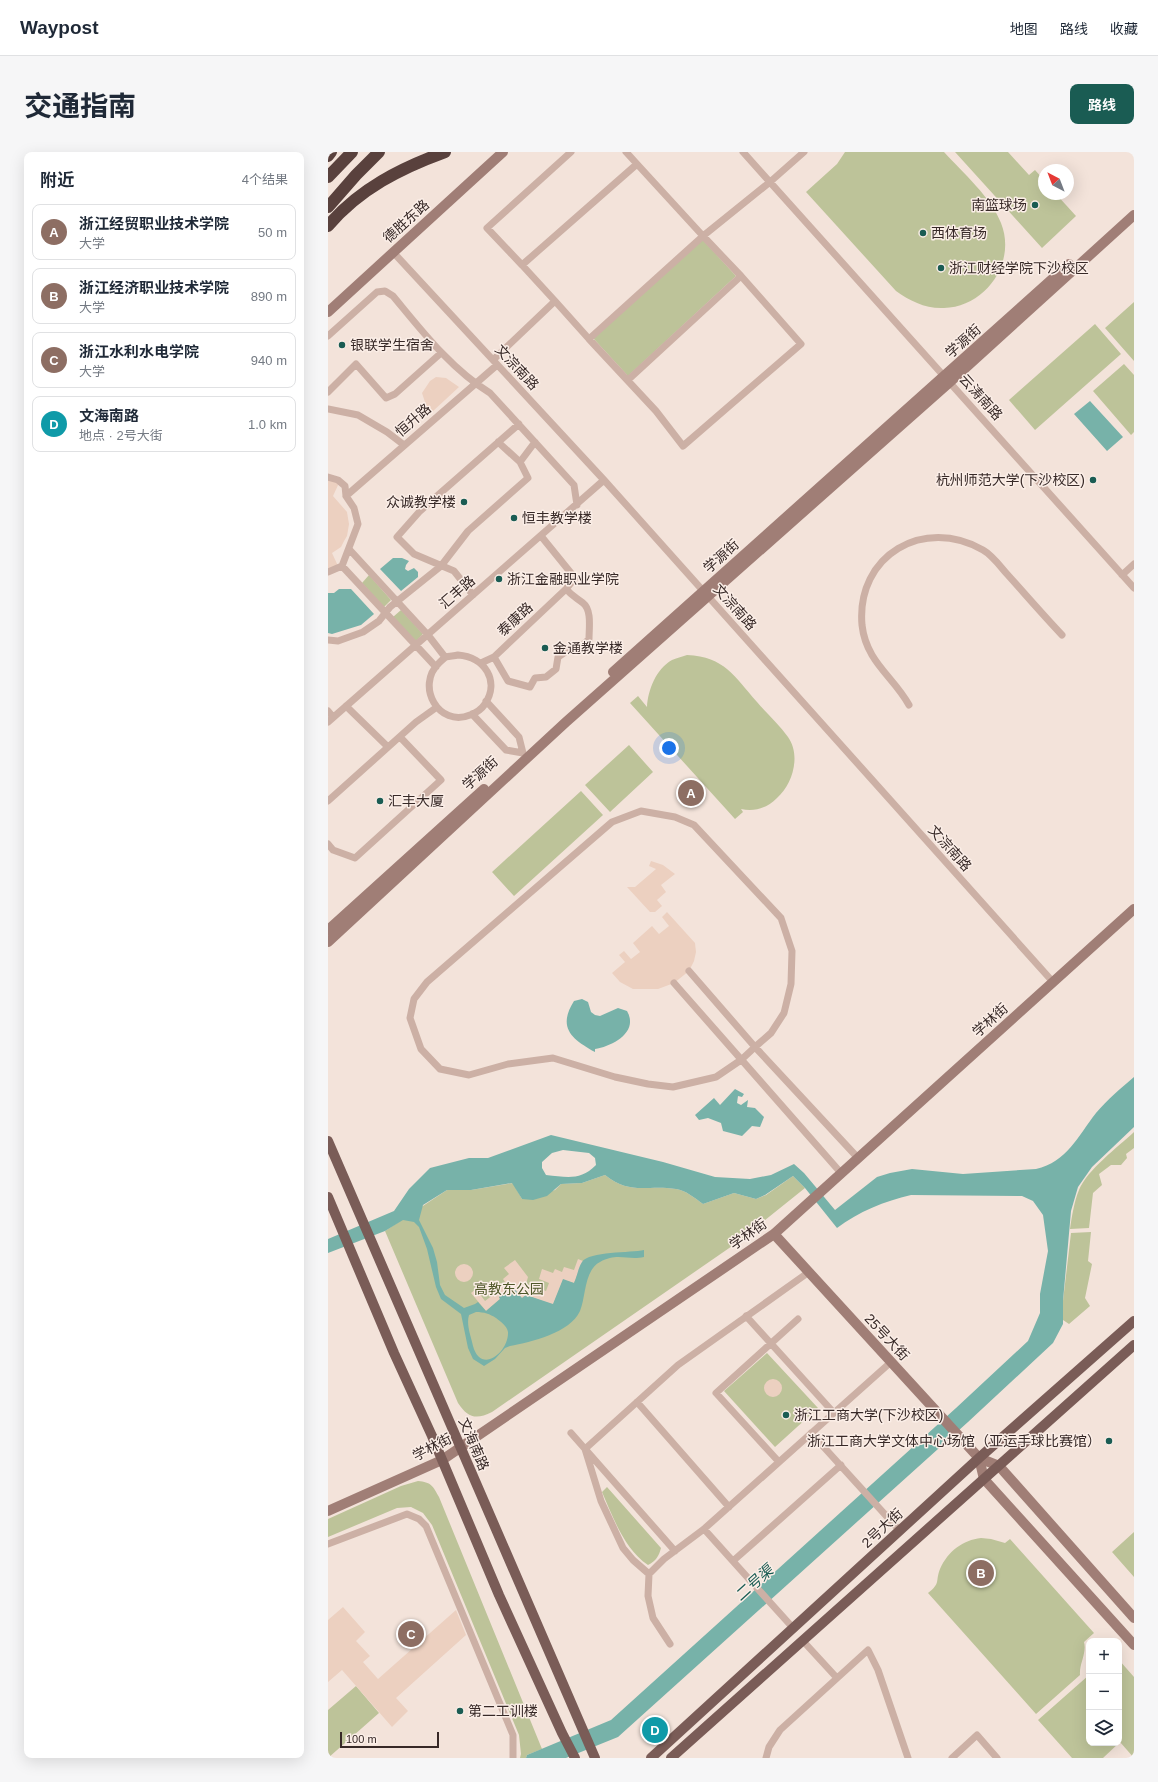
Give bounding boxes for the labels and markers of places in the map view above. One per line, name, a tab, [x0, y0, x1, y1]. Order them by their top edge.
place label: 南篮球场	[971, 197, 1027, 213]
marker: 南篮球场	[1030, 200, 1040, 210]
place label: 西体育场	[931, 225, 987, 241]
marker: 西体育场	[918, 228, 928, 238]
place label: 浙江财经学院下沙校区	[949, 260, 1089, 276]
marker: 浙江财经学院下沙校区	[936, 263, 946, 273]
place label: 银联学生宿舍	[350, 337, 434, 353]
marker: 银联学生宿舍	[337, 340, 347, 350]
place label: 杭州师范大学(下沙校区)	[936, 472, 1085, 488]
marker: 杭州师范大学(下沙校区)	[1088, 475, 1098, 485]
place label: 众诚教学楼	[386, 494, 456, 510]
marker: 众诚教学楼	[459, 497, 469, 507]
place label: 恒丰教学楼	[522, 510, 592, 526]
marker: 恒丰教学楼	[509, 513, 519, 523]
place label: 浙江金融职业学院	[507, 571, 619, 587]
marker: 浙江金融职业学院	[494, 574, 504, 584]
place label: 金通教学楼	[553, 640, 623, 656]
marker: 金通教学楼	[540, 643, 550, 653]
pin: A	[678, 778, 704, 808]
place label: 汇丰大厦	[388, 793, 444, 809]
marker: 汇丰大厦	[375, 796, 385, 806]
place label: 浙江工商大学(下沙校区)	[794, 1407, 943, 1423]
marker: 浙江工商大学(下沙校区)	[781, 1410, 791, 1420]
place label: 浙江工商大学文体中心场馆（亚运手球比赛馆）	[807, 1433, 1101, 1449]
marker: 浙江工商大学文体中心场馆（亚运手球比赛馆）	[1104, 1436, 1114, 1446]
pin: B	[968, 1558, 994, 1588]
pin: C	[398, 1619, 424, 1649]
place label: 第二工训楼	[468, 1703, 538, 1719]
marker: 第二工训楼	[455, 1706, 465, 1716]
pin: D	[642, 1715, 668, 1745]

